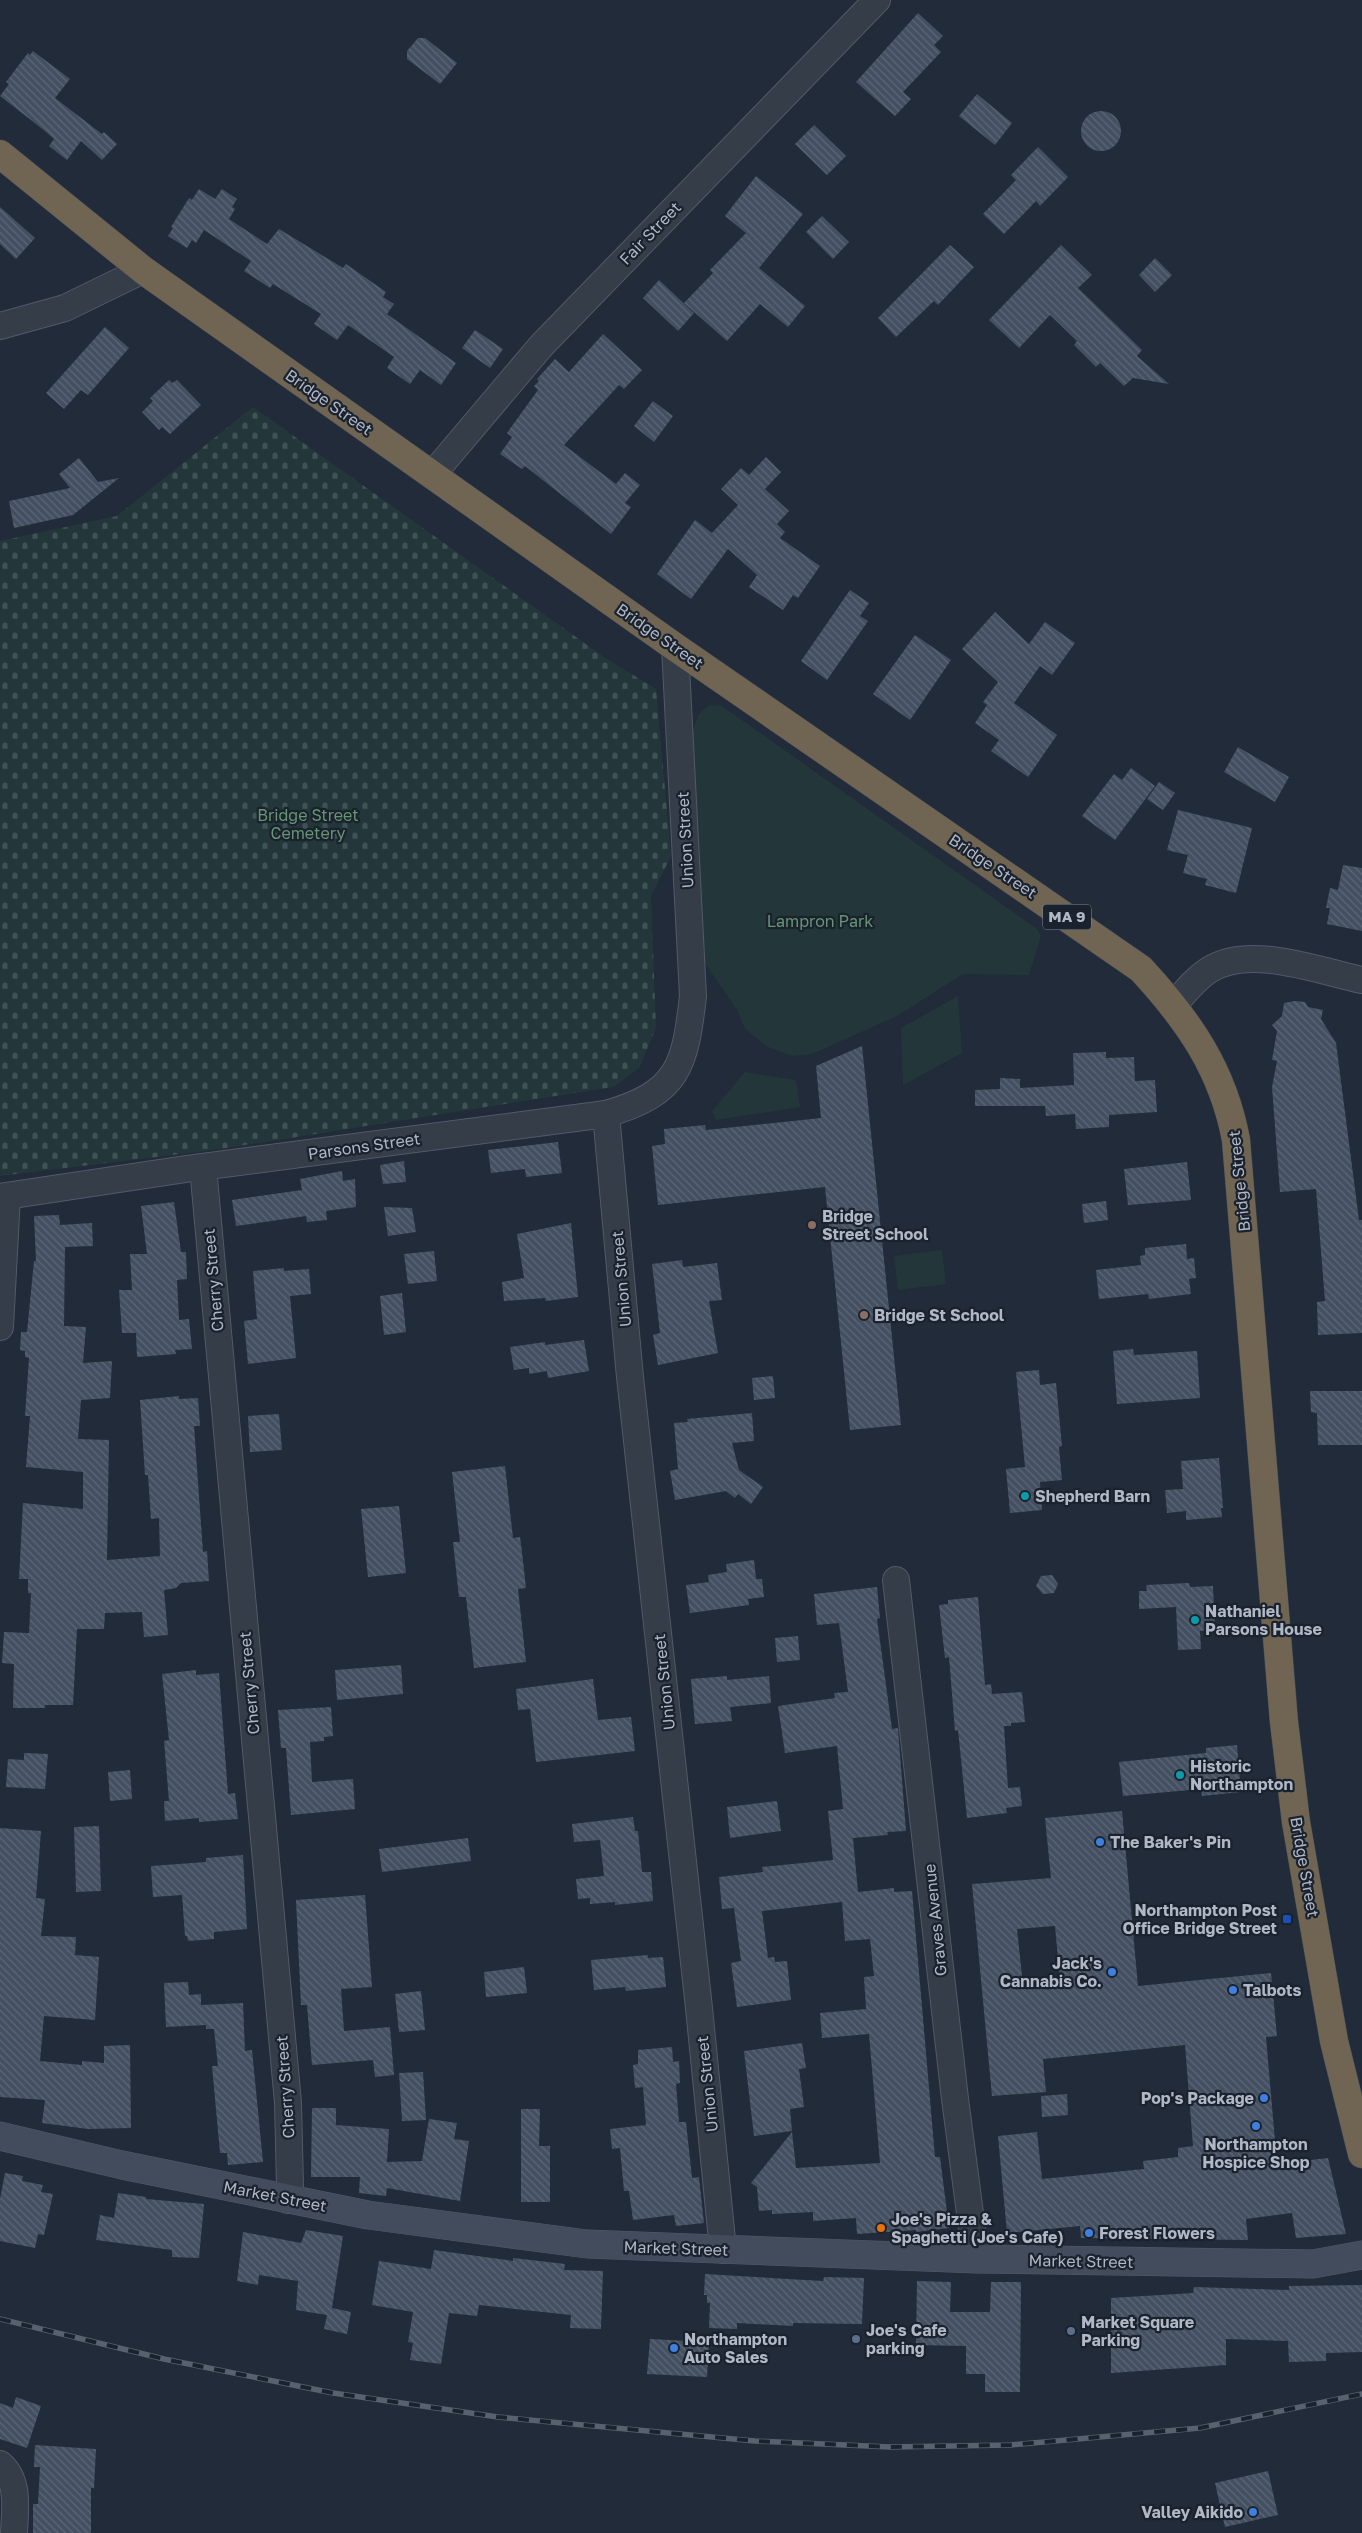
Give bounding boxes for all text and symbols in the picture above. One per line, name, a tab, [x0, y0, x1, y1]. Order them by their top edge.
street label: Fair Street	[615, 197, 685, 269]
street label: Bridge Street	[282, 365, 376, 439]
street label: Bridge Street	[613, 599, 707, 673]
street label: Union Street	[672, 791, 698, 889]
park label: Bridge Street Cemetery	[257, 805, 359, 843]
street label: Bridge Street	[945, 829, 1041, 903]
road number: MA 9	[1043, 904, 1091, 930]
park label: Lampron Park	[767, 911, 873, 931]
street label: Parsons Street	[306, 1128, 422, 1164]
street label: Bridge Street	[1224, 1129, 1254, 1233]
place label: Bridge Street School	[822, 1206, 929, 1244]
marker: Bridge Street School	[806, 1219, 818, 1231]
street label: Cherry Street	[199, 1228, 227, 1332]
street label: Union Street	[607, 1230, 635, 1328]
place label: Bridge St School	[874, 1305, 1005, 1325]
marker: Bridge St School	[858, 1309, 870, 1321]
place label: Shepherd Barn	[1035, 1486, 1150, 1506]
marker: Shepherd Barn	[1019, 1490, 1031, 1502]
place label: Nathaniel Parsons House	[1205, 1601, 1322, 1639]
marker: Nathaniel Parsons House	[1189, 1614, 1201, 1626]
street label: Cherry Street	[235, 1631, 263, 1735]
street label: Union Street	[649, 1633, 679, 1731]
place label: Historic Northampton	[1190, 1756, 1293, 1794]
marker: Historic Northampton	[1174, 1769, 1186, 1781]
street label: Bridge Street	[1286, 1815, 1324, 1919]
place label: The Baker's Pin	[1110, 1832, 1231, 1852]
marker: The Baker's Pin	[1094, 1836, 1106, 1848]
street label: Graves Avenue	[919, 1863, 951, 1977]
place label: Northampton Post Office Bridge Street	[1122, 1900, 1277, 1938]
marker: Northampton Post Office Bridge Street	[1281, 1913, 1293, 1925]
place label: Jack's Cannabis Co.	[1000, 1953, 1102, 1991]
marker: Jack's Cannabis Co.	[1106, 1966, 1118, 1978]
place label: Talbots	[1243, 1980, 1302, 2000]
marker: Talbots	[1227, 1984, 1239, 1996]
street label: Cherry Street	[271, 2035, 299, 2139]
street label: Union Street	[692, 2035, 722, 2133]
place label: Pop's Package	[1141, 2088, 1254, 2108]
marker: Pop's Package	[1258, 2092, 1270, 2104]
marker: Northampton Hospice Shop	[1250, 2120, 1262, 2132]
place label: Northampton Hospice Shop	[1202, 2134, 1310, 2172]
street label: Market Street	[222, 2176, 328, 2216]
place label: Joe's Pizza & Spaghetti (Joe's Cafe)	[891, 2209, 1064, 2247]
marker: Joe's Pizza & Spaghetti (Joe's Cafe)	[875, 2222, 887, 2234]
place label: Forest Flowers	[1099, 2223, 1215, 2243]
marker: Forest Flowers	[1083, 2227, 1095, 2239]
street label: Market Street	[623, 2236, 729, 2260]
street label: Market Street	[1028, 2250, 1134, 2272]
place label: Market Square Parking	[1081, 2312, 1194, 2350]
place label: Joe's Cafe parking	[866, 2320, 947, 2358]
marker: Market Square Parking	[1065, 2325, 1077, 2337]
place label: Northampton Auto Sales	[684, 2329, 787, 2367]
marker: Joe's Cafe parking	[850, 2333, 862, 2345]
marker: Northampton Auto Sales	[668, 2342, 680, 2354]
place label: Valley Aikido	[1141, 2502, 1243, 2522]
marker: Valley Aikido	[1247, 2506, 1259, 2518]

